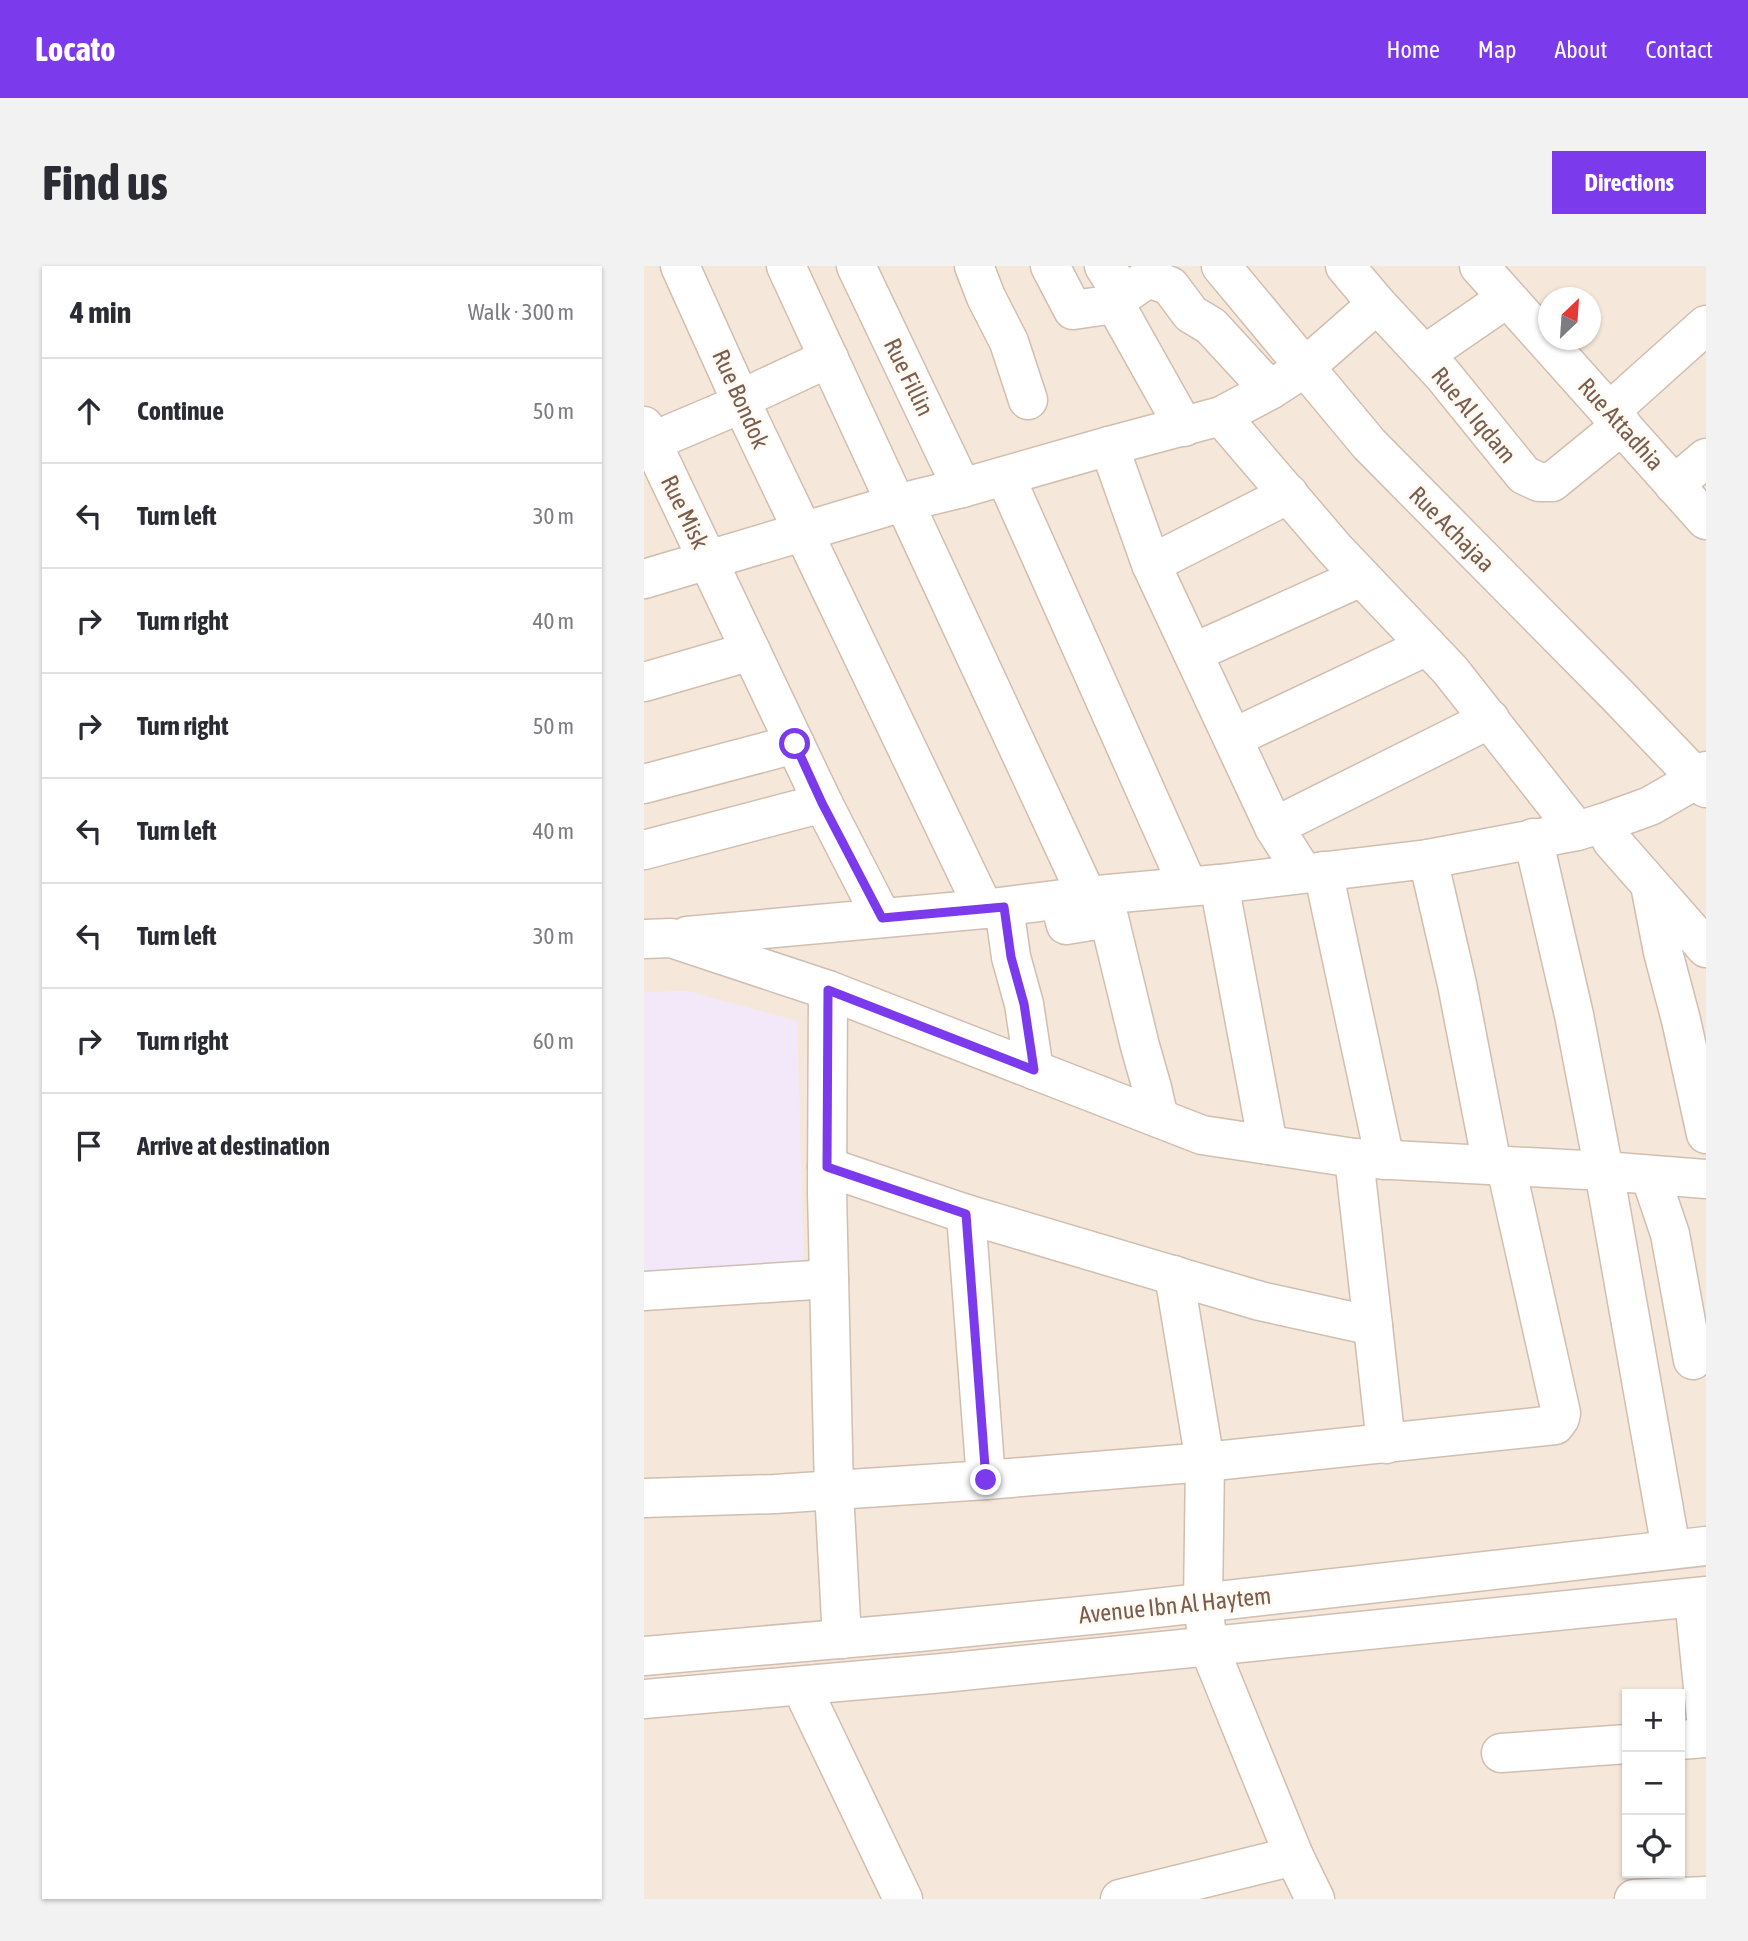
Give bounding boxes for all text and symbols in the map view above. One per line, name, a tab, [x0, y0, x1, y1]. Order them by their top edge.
text: Locato	[35, 30, 116, 68]
text: Home	[1386, 36, 1440, 63]
text: Map	[1478, 36, 1516, 63]
text: About	[1554, 36, 1607, 63]
text: Contact	[1645, 36, 1713, 63]
button: Directions	[1552, 151, 1706, 214]
text: Find us	[42, 154, 168, 210]
north arrow	[1538, 287, 1601, 350]
text: 4 min	[70, 295, 131, 329]
text: Walk · 300 m	[468, 299, 574, 325]
street label: Rue Fillin	[879, 334, 939, 420]
street label: Rue Bondok	[707, 345, 775, 453]
street label: Rue Al Iqdam	[1426, 362, 1522, 468]
street label: Rue Attadhia	[1573, 373, 1669, 475]
icon: ahead	[70, 392, 108, 430]
text: Continue	[137, 396, 224, 426]
text: 50 m	[533, 398, 574, 424]
street label: Rue Misk	[656, 471, 715, 554]
street label: Rue Achajaa	[1404, 481, 1500, 577]
icon: left	[70, 497, 108, 535]
text: Turn left	[137, 501, 217, 531]
text: 30 m	[533, 503, 574, 529]
icon: right	[70, 602, 108, 640]
text: Turn right	[137, 606, 228, 636]
text: 40 m	[533, 608, 574, 634]
icon: right	[70, 707, 108, 745]
text: Turn right	[137, 711, 228, 741]
text: 50 m	[533, 713, 574, 739]
route start	[779, 728, 810, 759]
icon: left	[70, 812, 108, 850]
text: Turn left	[137, 816, 217, 846]
text: 40 m	[533, 818, 574, 844]
icon: left	[70, 917, 108, 955]
text: Turn left	[137, 921, 217, 951]
text: 30 m	[533, 923, 574, 949]
icon: right	[70, 1022, 108, 1060]
text: Turn right	[137, 1026, 228, 1056]
text: 60 m	[533, 1028, 574, 1054]
icon: arrive	[70, 1127, 108, 1165]
text: Arrive at destination	[137, 1131, 330, 1161]
route end	[970, 1464, 1001, 1495]
street label: Avenue Ibn Al Haytem	[1077, 1581, 1273, 1629]
map controls	[1622, 1689, 1685, 1878]
button: +	[1622, 1689, 1685, 1752]
button: −	[1622, 1752, 1685, 1815]
button: locate	[1622, 1815, 1685, 1878]

